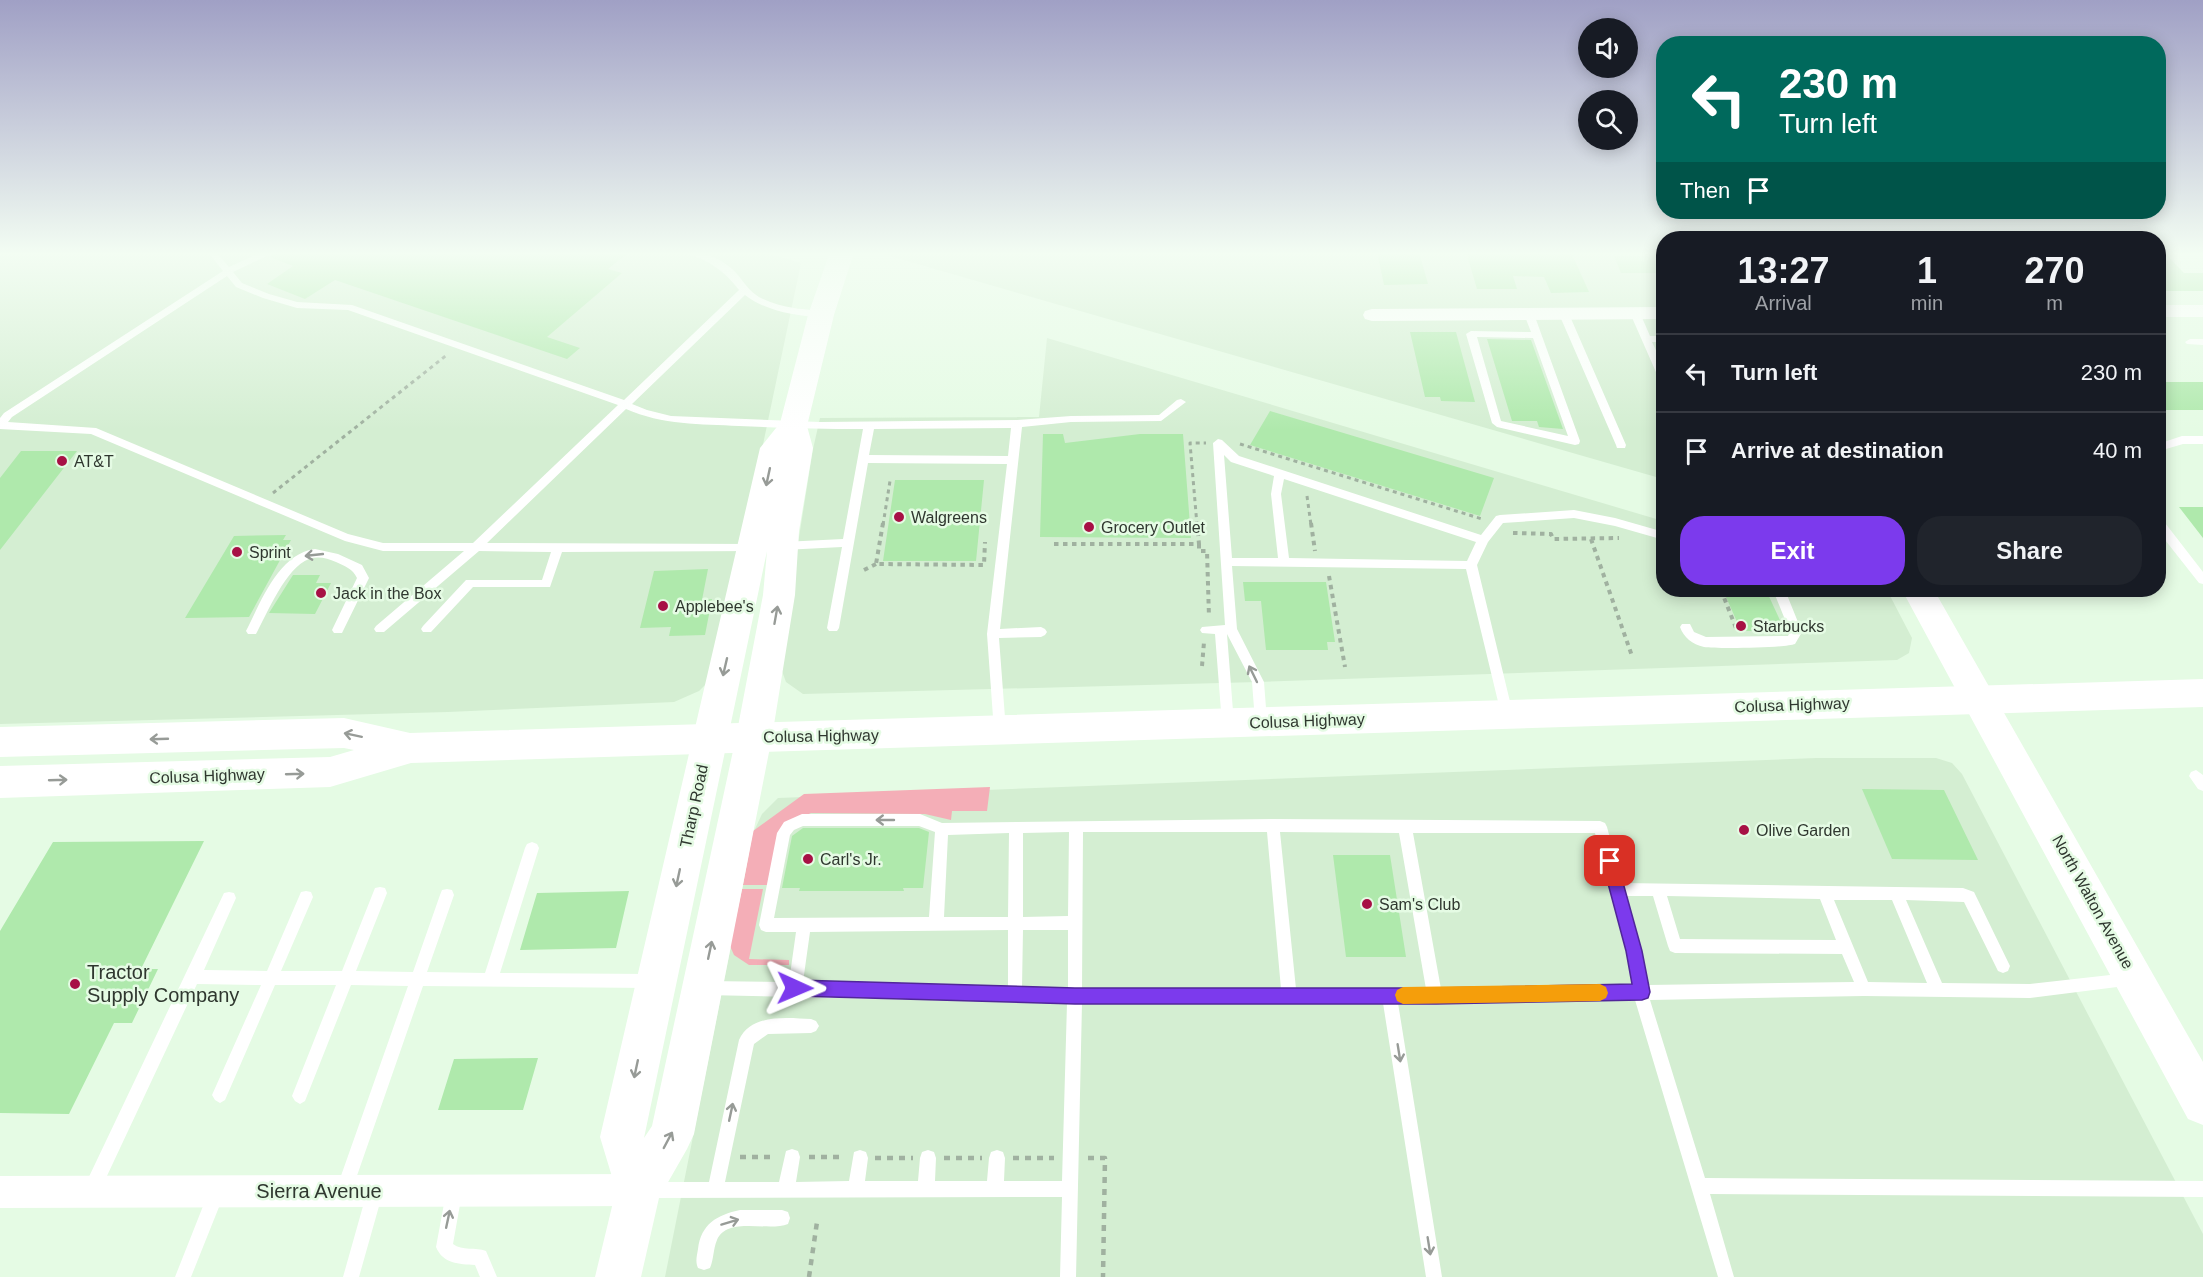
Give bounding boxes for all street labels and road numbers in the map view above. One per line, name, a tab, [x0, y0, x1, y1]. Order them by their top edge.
street label: Colusa Highway	[1734, 694, 1850, 716]
street label: Colusa Highway	[1249, 710, 1365, 732]
street label: Colusa Highway	[763, 726, 879, 746]
street label: Tharp Road	[677, 763, 711, 849]
street label: Colusa Highway	[149, 765, 265, 787]
street label: North Walton Avenue	[2049, 832, 2137, 972]
street label: Sierra Avenue	[256, 1180, 382, 1202]

